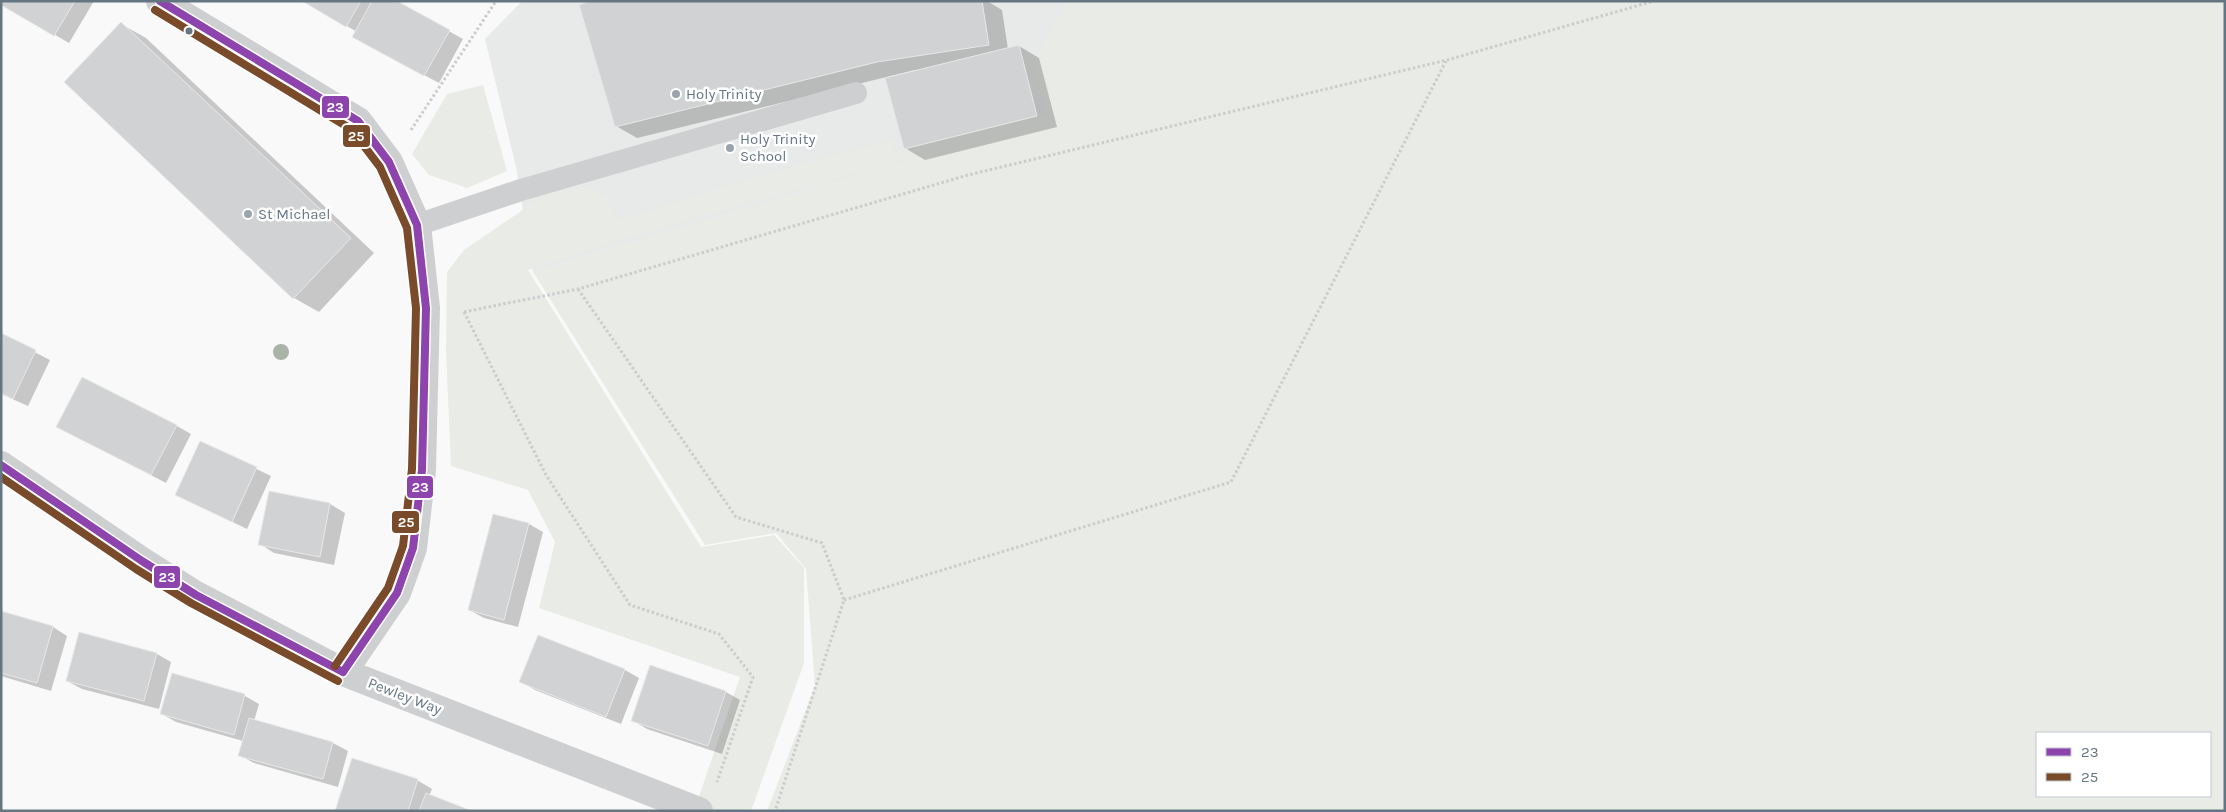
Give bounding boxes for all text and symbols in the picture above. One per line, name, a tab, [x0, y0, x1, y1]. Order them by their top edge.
unlabelled marker	[184, 26, 194, 36]
place label: Holy Trinity	[686, 85, 761, 103]
marker: Holy Trinity	[670, 88, 682, 100]
line badge: 23	[321, 95, 350, 119]
text: 23	[326, 99, 344, 116]
line badge: 25	[342, 124, 371, 148]
text: 25	[348, 128, 364, 145]
place label: Holy Trinity School	[740, 130, 815, 165]
marker: Holy Trinity School	[724, 142, 736, 154]
place label: St Michael	[258, 205, 330, 223]
marker: St Michael	[242, 208, 254, 220]
line badge: 23	[406, 475, 434, 499]
text: 23	[411, 479, 429, 496]
line badge: 25	[391, 510, 420, 534]
text: 25	[398, 514, 414, 531]
line badge: 23	[153, 565, 181, 589]
text: 23	[158, 569, 176, 586]
street label: Pewley Way	[366, 674, 444, 718]
legend	[2036, 732, 2211, 797]
text: 23	[2081, 743, 2099, 761]
text: 25	[2081, 768, 2098, 786]

